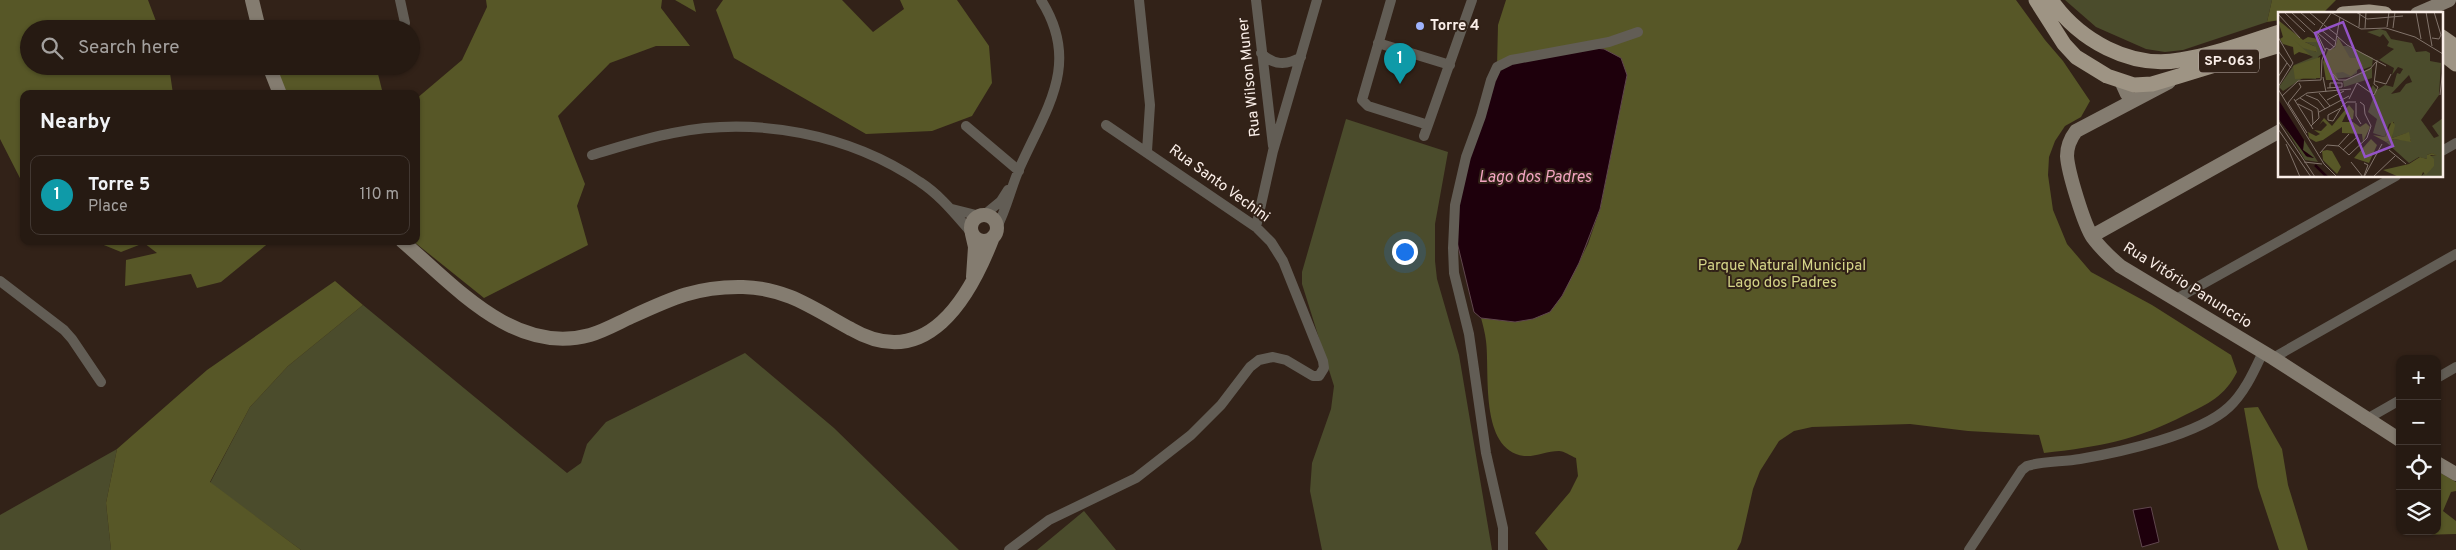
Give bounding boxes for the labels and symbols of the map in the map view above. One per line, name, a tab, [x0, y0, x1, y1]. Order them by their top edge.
inset map	[2278, 12, 2444, 178]
street label: Rua Wilson Muner	[1234, 16, 1266, 138]
place label: Torre 4	[1430, 17, 1480, 36]
marker: Torre 4	[1414, 20, 1426, 32]
pin: 1	[1384, 43, 1416, 84]
road number: SP-063	[2199, 49, 2259, 72]
street label: Rua Santo Vechini	[1165, 141, 1273, 227]
water label: Lago dos Padres	[1479, 168, 1592, 188]
your location	[1392, 239, 1418, 265]
street label: Rua Vitório Panunccio	[2119, 239, 2255, 333]
park label: Parque Natural Municipal Lago dos Padres	[1698, 257, 1866, 293]

